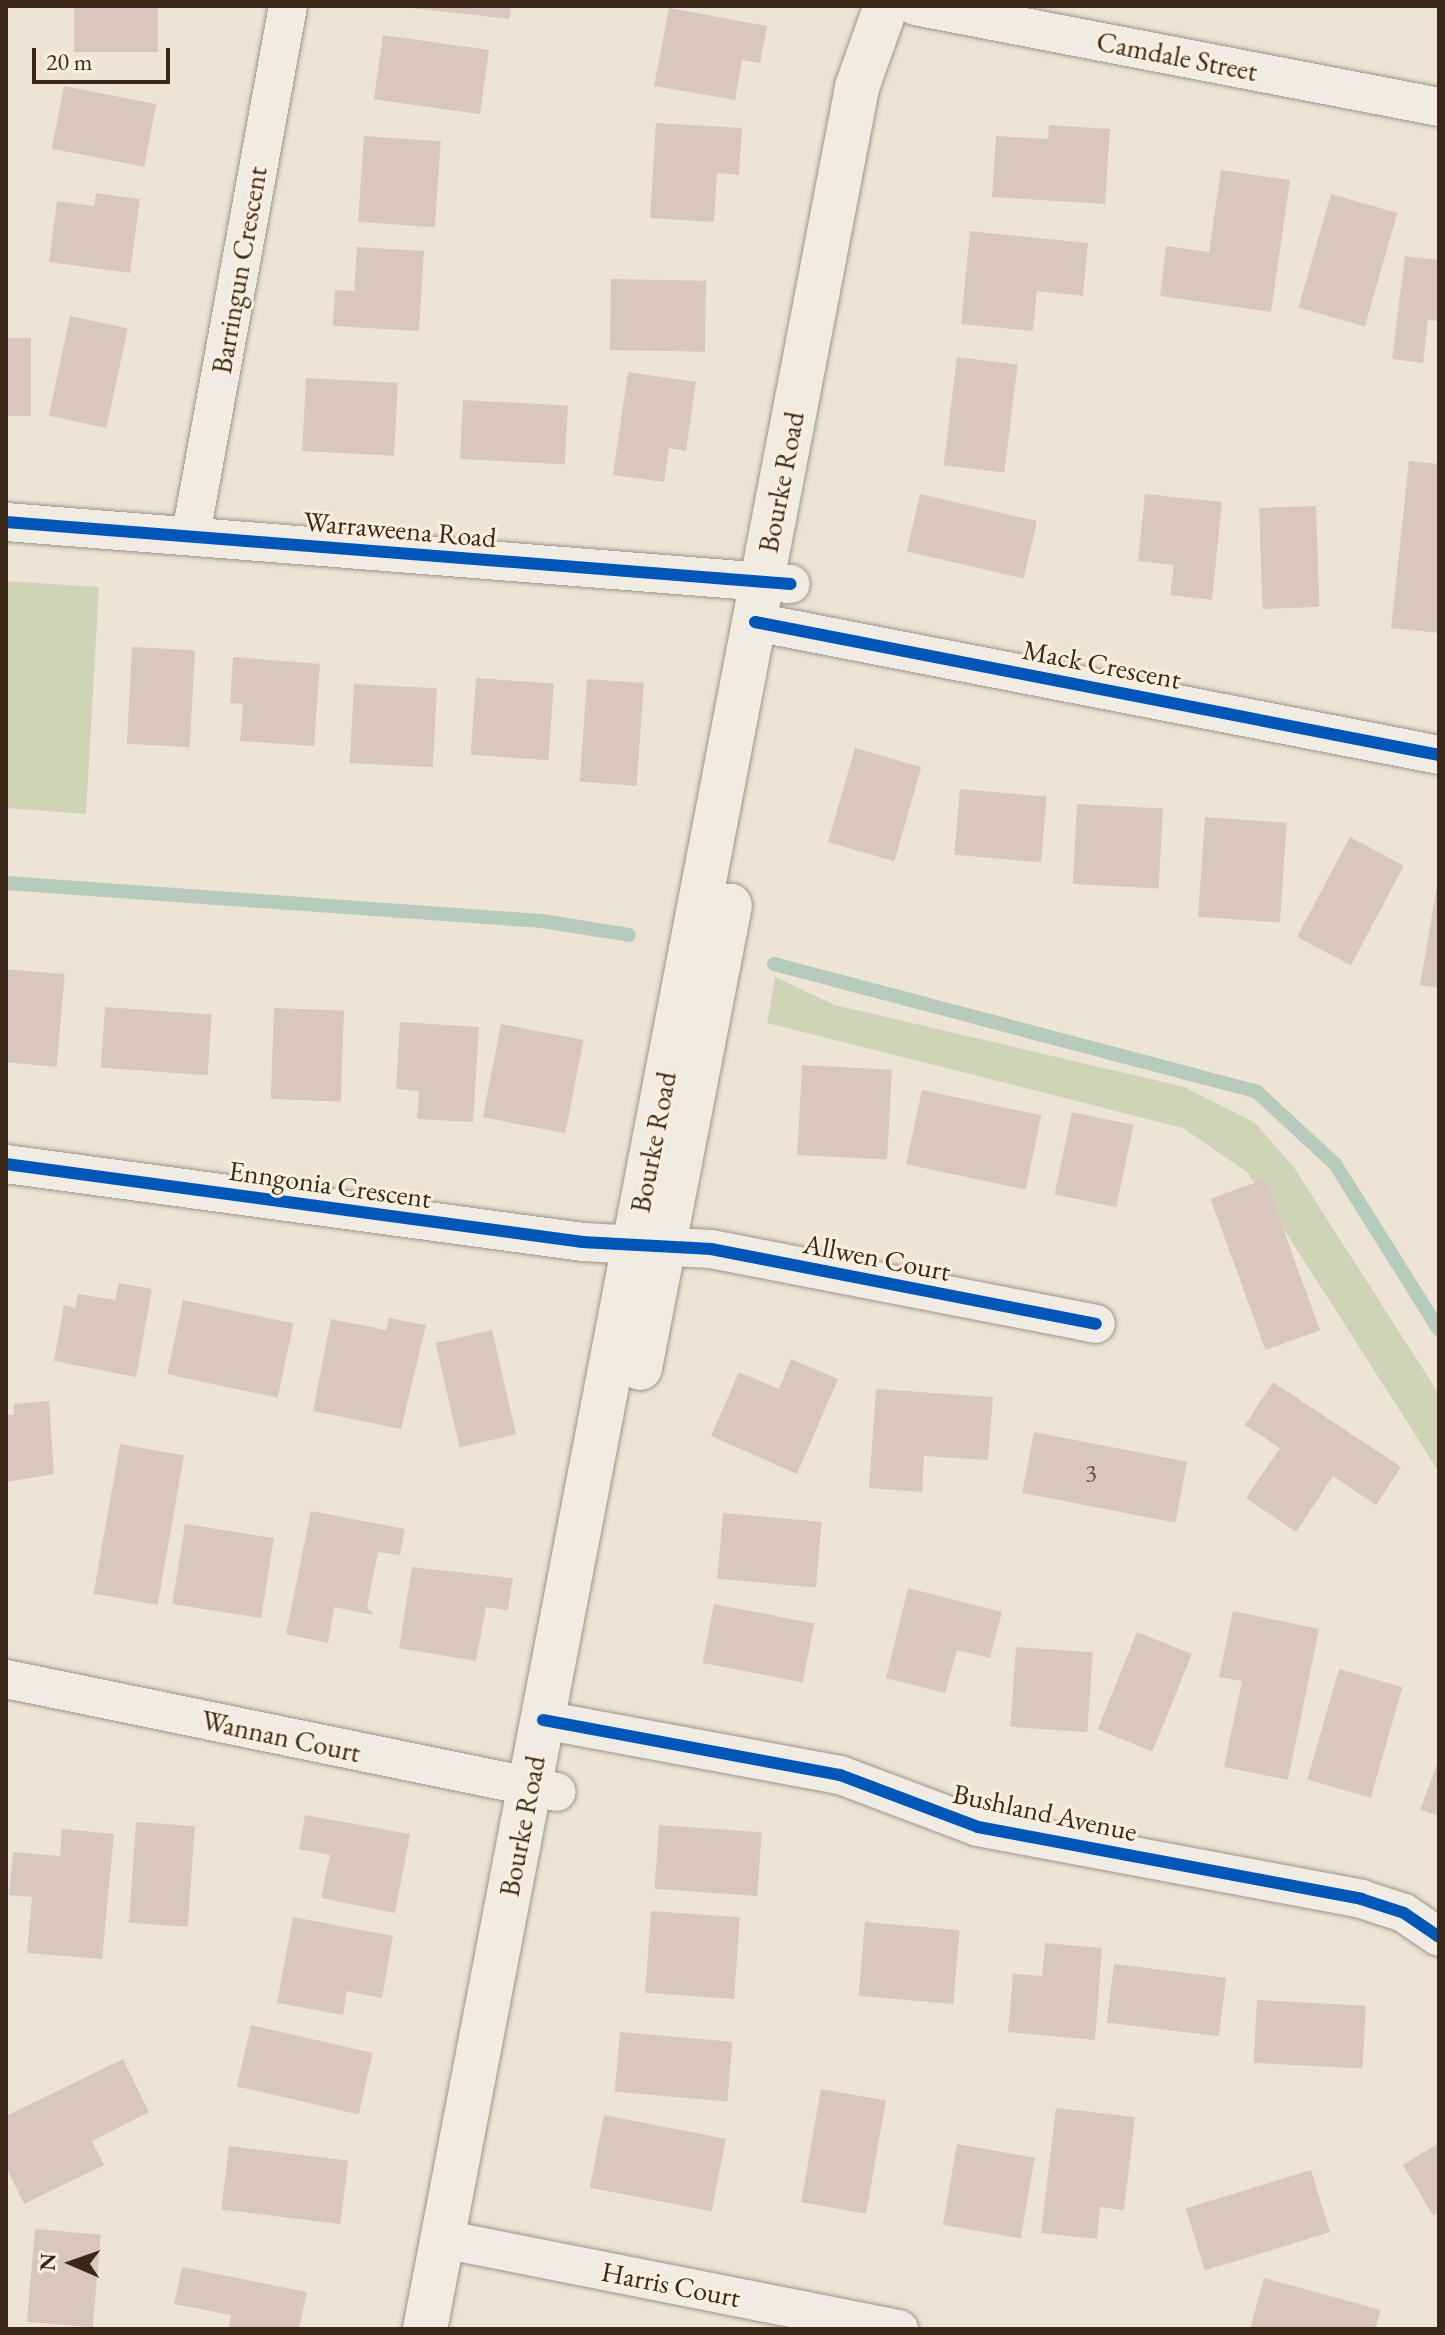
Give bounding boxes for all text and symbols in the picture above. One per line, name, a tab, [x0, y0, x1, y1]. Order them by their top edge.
street label: Camdale Street	[1094, 24, 1260, 88]
scale bar	[36, 32, 174, 82]
text: 20 m	[46, 46, 93, 77]
street label: Barringun Crescent	[204, 164, 274, 376]
street label: Bourke Road	[751, 409, 811, 555]
street label: Warraweena Road	[302, 504, 498, 554]
street label: Mack Crescent	[1020, 632, 1184, 696]
street label: Bourke Road	[623, 1069, 683, 1215]
street label: Enngonia Crescent	[226, 1153, 434, 1215]
street label: Allwen Court	[801, 1226, 953, 1288]
house number: 3	[1085, 1459, 1097, 1487]
street label: Wannan Court	[198, 1703, 364, 1769]
street label: Bourke Road	[492, 1753, 552, 1899]
street label: Bushland Avenue	[950, 1776, 1140, 1848]
north arrow	[32, 2223, 112, 2303]
text: N	[33, 2253, 62, 2272]
street label: Harris Court	[599, 2254, 743, 2314]

